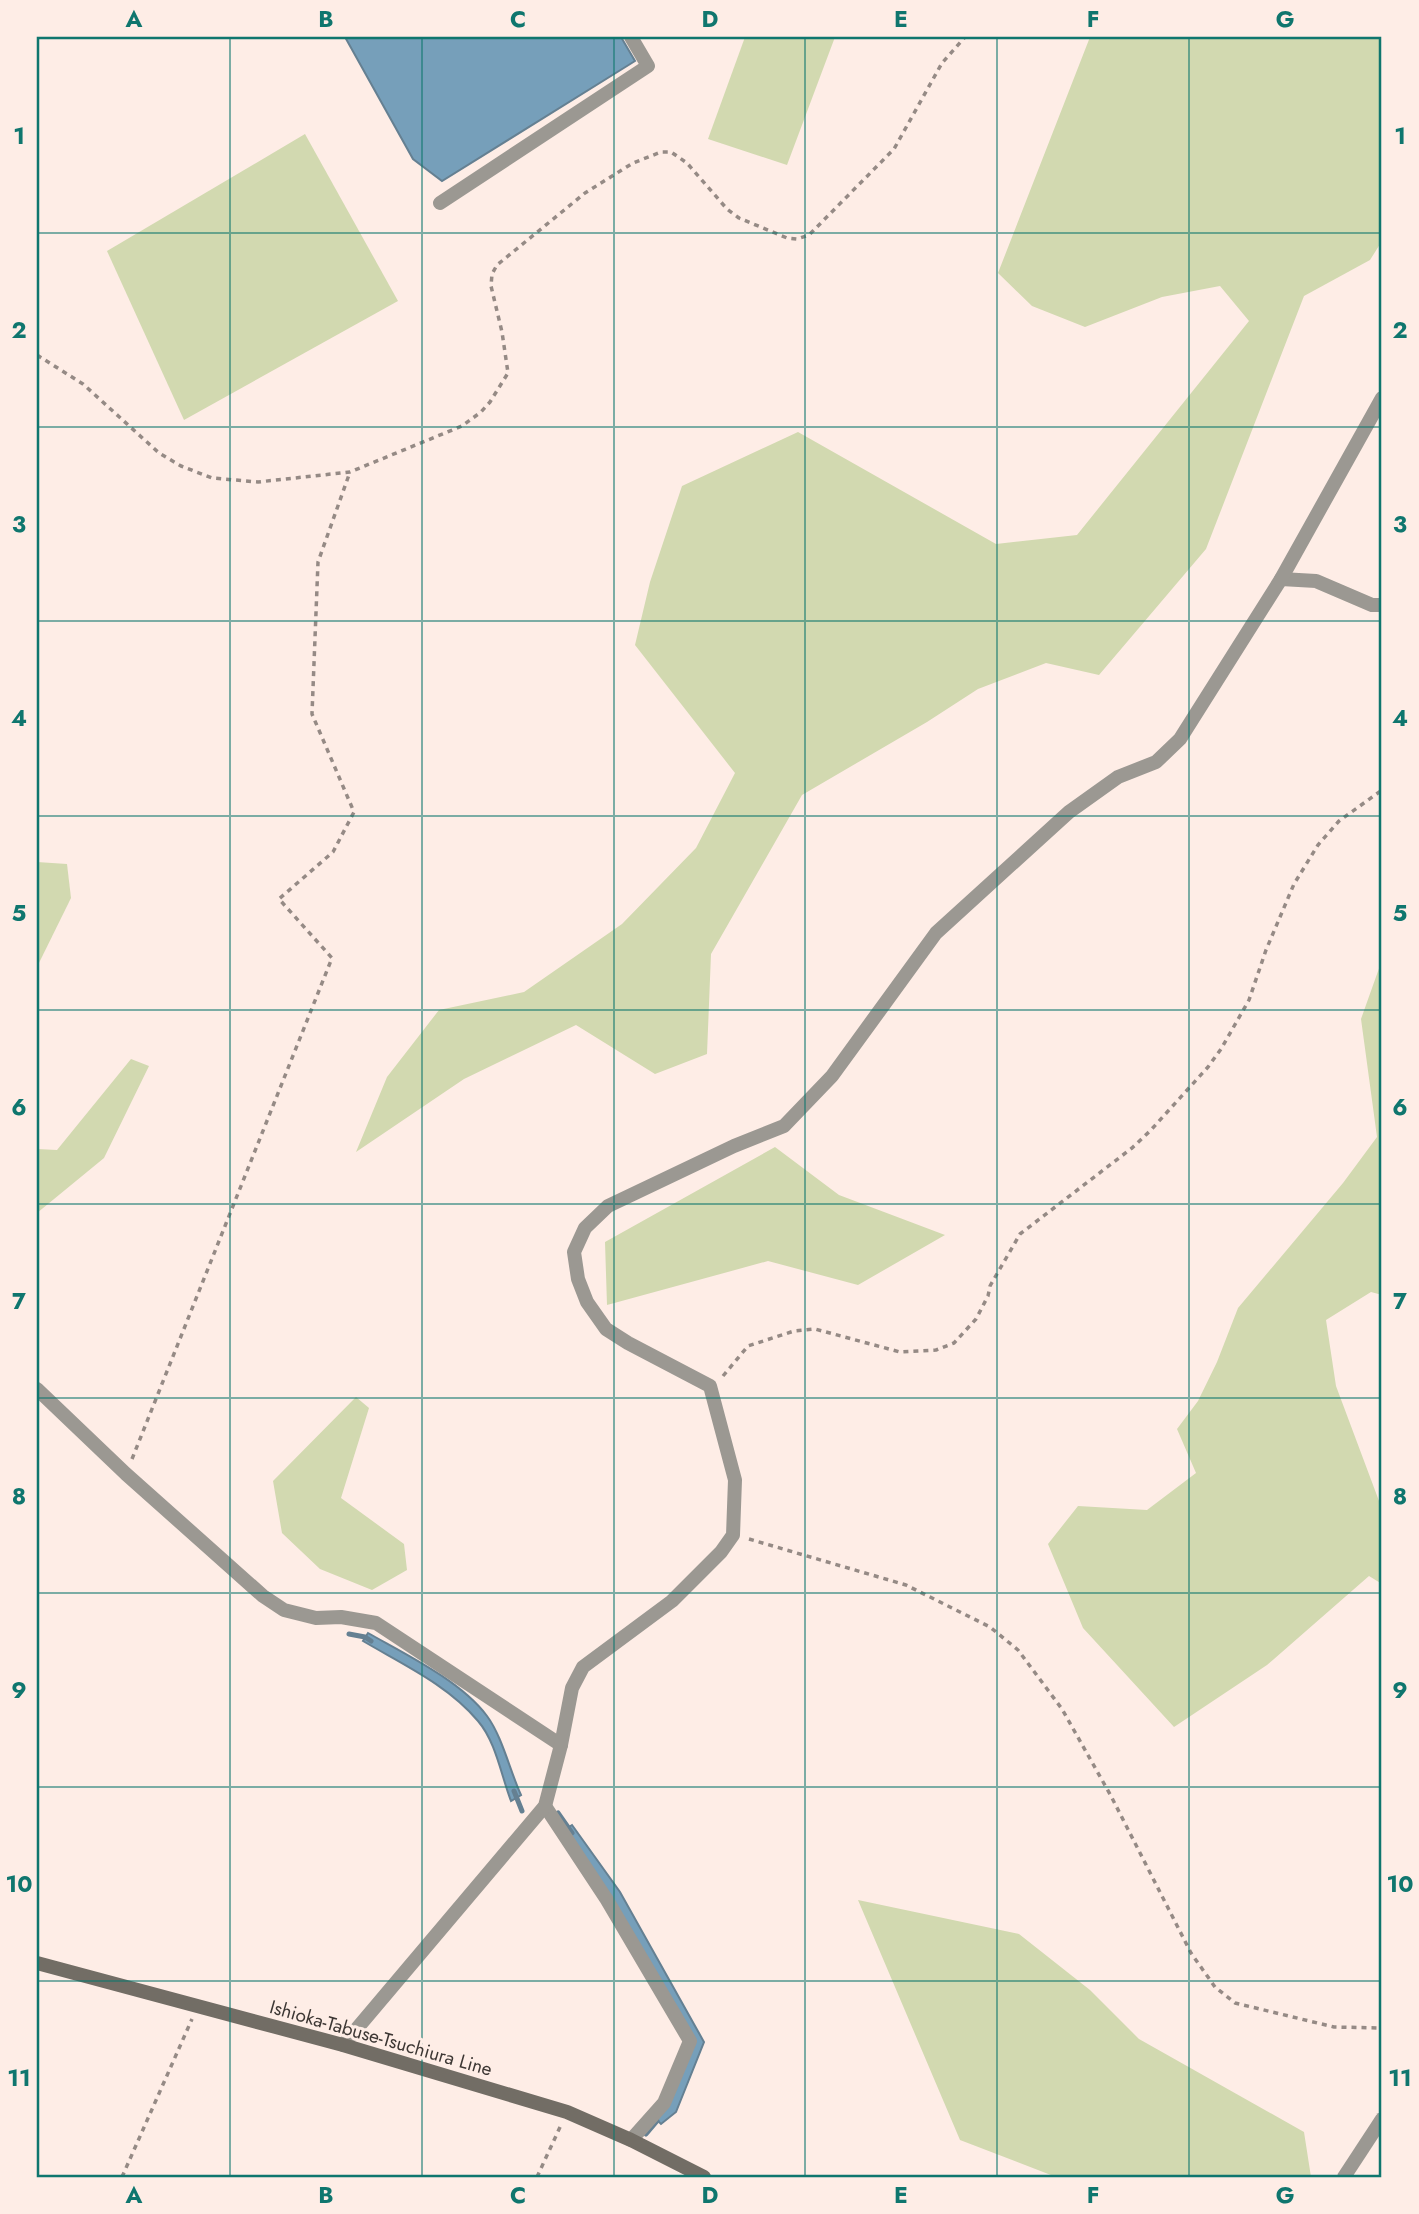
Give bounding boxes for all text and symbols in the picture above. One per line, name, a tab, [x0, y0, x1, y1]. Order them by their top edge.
text: A	[125, 2, 143, 36]
text: B	[318, 2, 334, 36]
text: C	[510, 2, 526, 36]
text: D	[702, 2, 719, 36]
text: E	[894, 2, 908, 36]
text: F	[1087, 2, 1099, 36]
text: G	[1276, 2, 1294, 36]
text: 1	[13, 119, 25, 153]
text: 1	[1394, 119, 1406, 153]
text: 2	[11, 313, 27, 347]
text: 2	[1392, 313, 1408, 347]
text: 3	[12, 507, 26, 541]
text: 3	[1393, 507, 1407, 541]
text: 4	[11, 701, 27, 735]
text: 4	[1392, 701, 1408, 735]
text: 5	[12, 896, 26, 930]
text: 5	[1393, 896, 1407, 930]
text: 6	[11, 1090, 27, 1124]
text: 6	[1392, 1090, 1408, 1124]
text: 7	[12, 1284, 26, 1318]
text: 7	[1393, 1284, 1407, 1318]
text: 8	[12, 1479, 26, 1513]
text: 8	[1393, 1479, 1407, 1513]
text: 9	[11, 1673, 27, 1707]
text: 9	[1392, 1673, 1408, 1707]
text: 10	[6, 1867, 32, 1901]
text: 10	[1387, 1867, 1413, 1901]
street label: Ishioka-Tabuse-Tsuchiura Line	[266, 1993, 496, 2083]
text: 11	[7, 2061, 31, 2095]
text: 11	[1388, 2061, 1412, 2095]
text: A	[125, 2178, 143, 2212]
text: B	[318, 2178, 334, 2212]
text: C	[510, 2178, 526, 2212]
text: D	[702, 2178, 719, 2212]
text: E	[894, 2178, 908, 2212]
text: F	[1087, 2178, 1099, 2212]
text: G	[1276, 2178, 1294, 2212]

